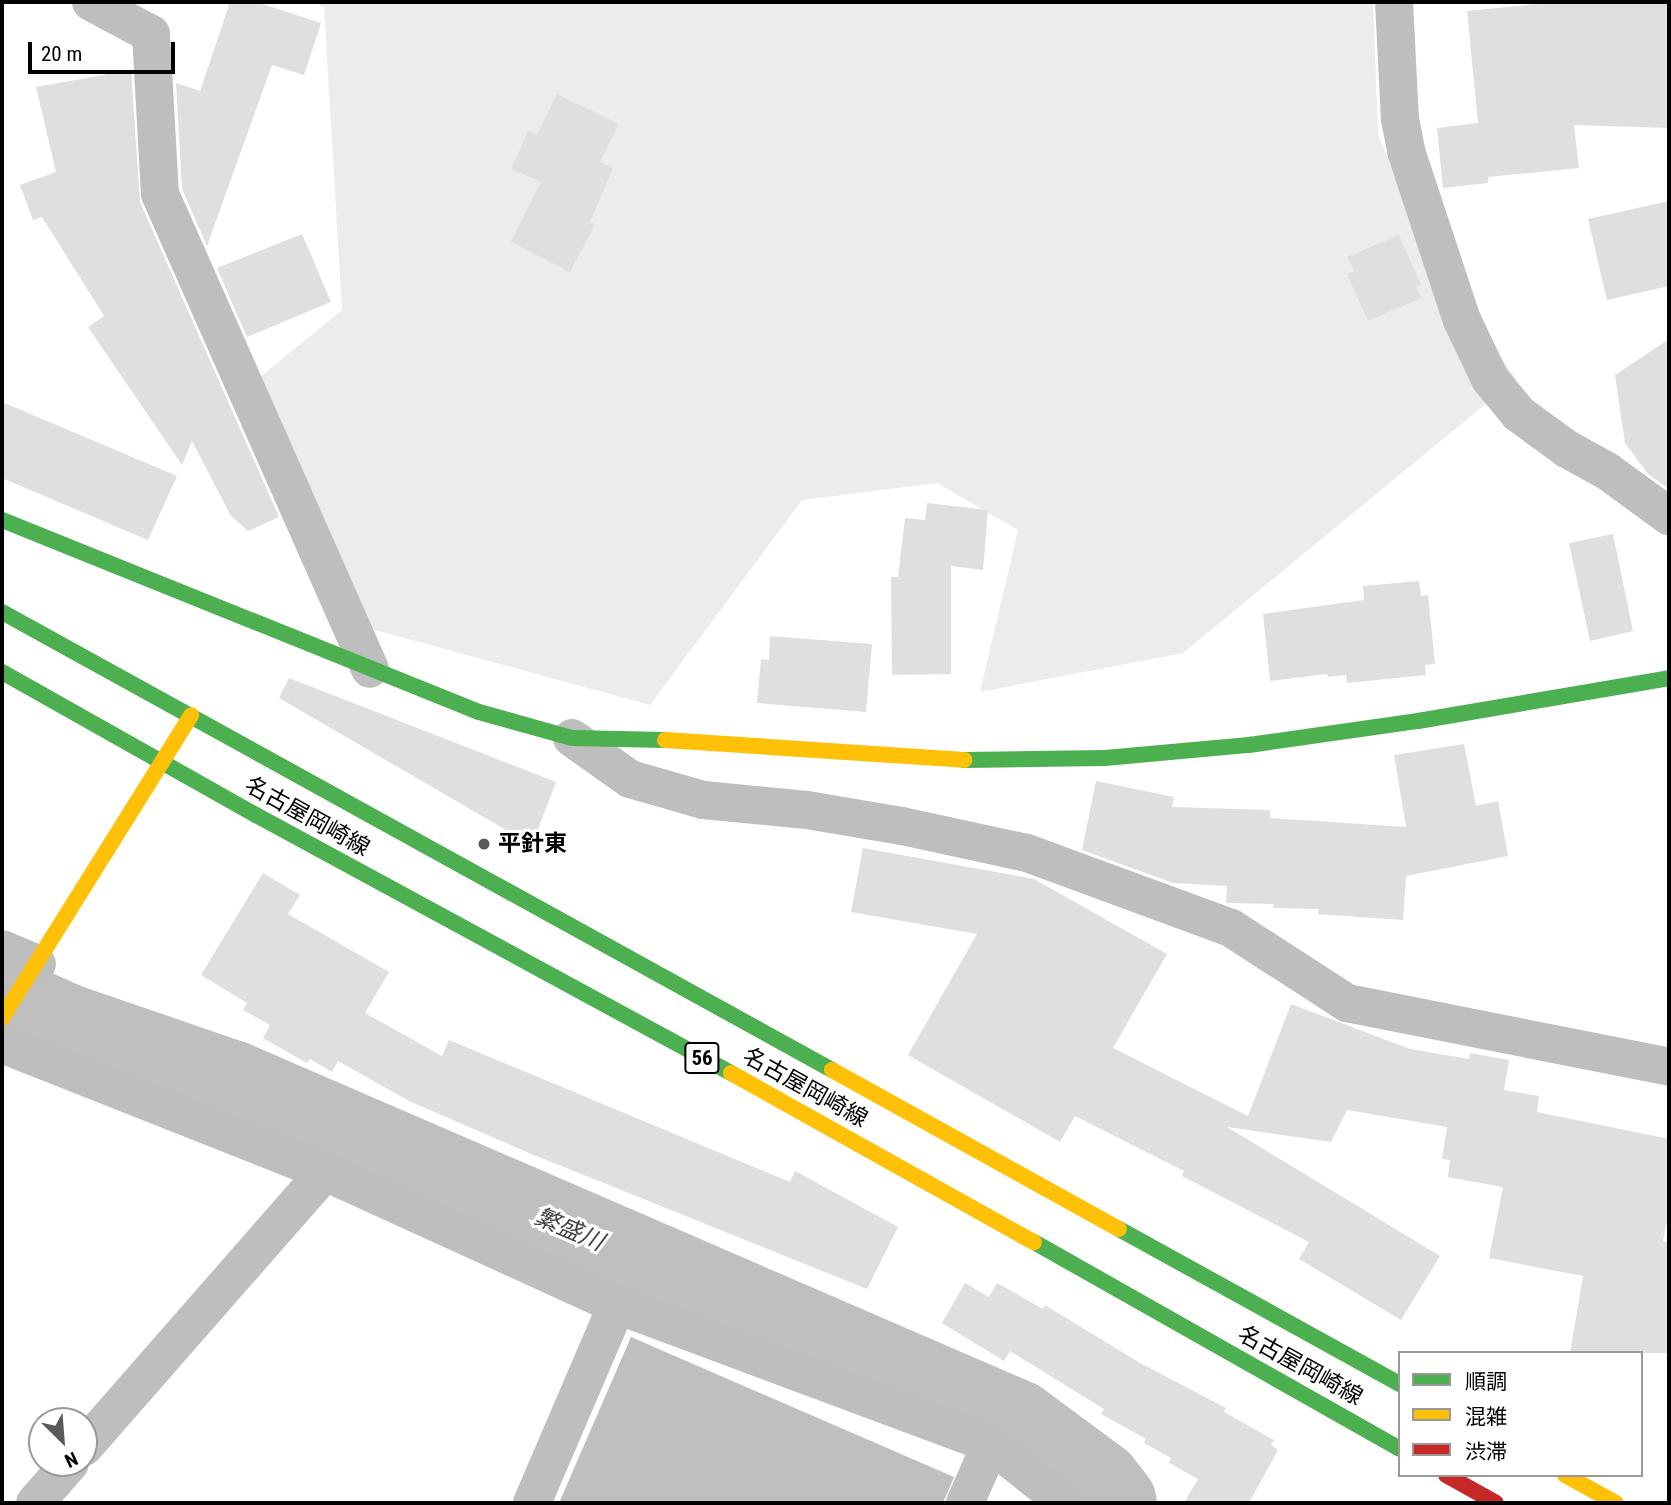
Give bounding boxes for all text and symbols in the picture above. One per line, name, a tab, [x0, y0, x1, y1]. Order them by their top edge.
scale bar	[32, 28, 178, 72]
text: 20 m	[41, 42, 82, 66]
street label: 名古屋岡崎線	[240, 771, 374, 863]
place label: 平針東	[498, 830, 567, 858]
marker: 平針東	[476, 836, 492, 852]
road number: 56	[683, 1040, 721, 1076]
street label: 名古屋岡崎線	[738, 1042, 872, 1134]
water label: 繁盛川	[530, 1203, 608, 1257]
street label: 名古屋岡崎線	[1233, 1320, 1367, 1412]
legend	[1398, 1351, 1643, 1477]
text: 順調	[1465, 1370, 1507, 1394]
text: 混雑	[1465, 1405, 1507, 1429]
north arrow	[28, 1407, 98, 1477]
text: 渋滞	[1465, 1440, 1507, 1464]
text: N	[61, 1447, 81, 1473]

